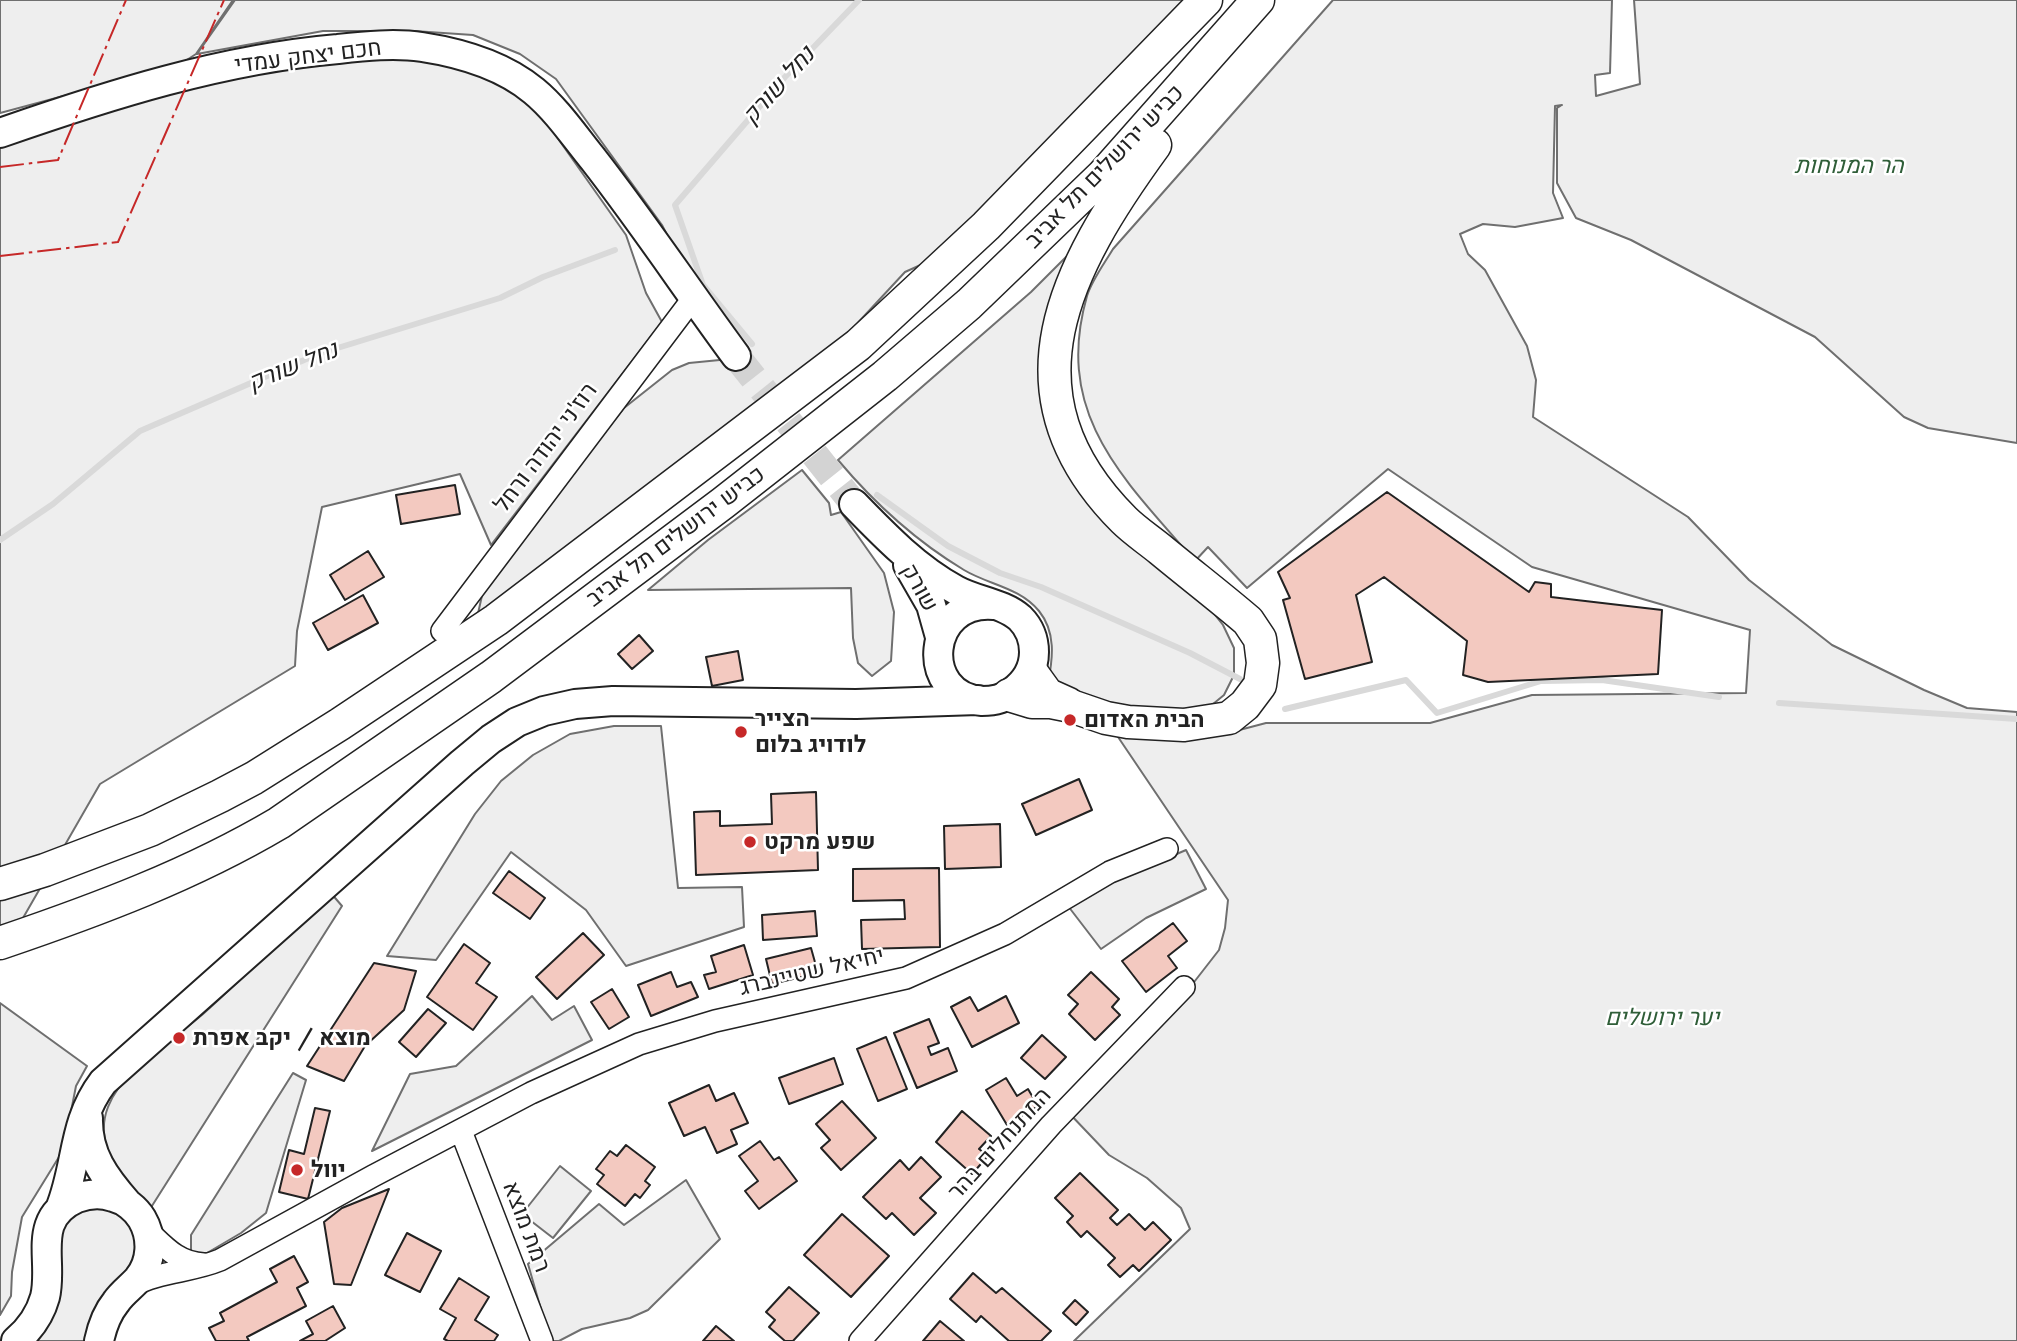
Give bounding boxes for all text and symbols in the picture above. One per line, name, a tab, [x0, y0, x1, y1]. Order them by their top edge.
street label: חכם יצחק עמדי	[233, 34, 383, 80]
water label: נחל שורק	[737, 41, 821, 131]
street label: כביש ירושלים תל אביב	[1020, 80, 1190, 254]
park label: הר המנוחות	[1794, 152, 1904, 180]
water label: נחל שורק	[244, 336, 342, 398]
street label: רוז'ני יהודה ורחל	[488, 378, 604, 518]
street label: כביש ירושלים תל אביב	[581, 461, 771, 613]
street label: שורק	[895, 559, 943, 617]
place label: הצייר לודויג בלום	[755, 705, 866, 759]
place label: הבית האדום	[1084, 706, 1204, 734]
marker: הבית האדום	[1062, 712, 1078, 728]
marker: הצייר לודויג בלום	[733, 724, 749, 740]
place label: שפע מרקט	[764, 828, 876, 856]
marker: שפע מרקט	[742, 834, 758, 850]
street label: יחיאל שטיינברג	[737, 942, 887, 1002]
park label: יער ירושלים	[1605, 1004, 1719, 1032]
place label: מוצא / יקב אפרת	[193, 1024, 371, 1052]
marker: מוצא / יקב אפרת	[171, 1030, 187, 1046]
street label: המתנחלים בהר	[943, 1082, 1057, 1206]
place label: יוול	[311, 1156, 346, 1184]
marker: יוול	[289, 1162, 305, 1178]
street label: רמת מוצא	[496, 1178, 556, 1276]

